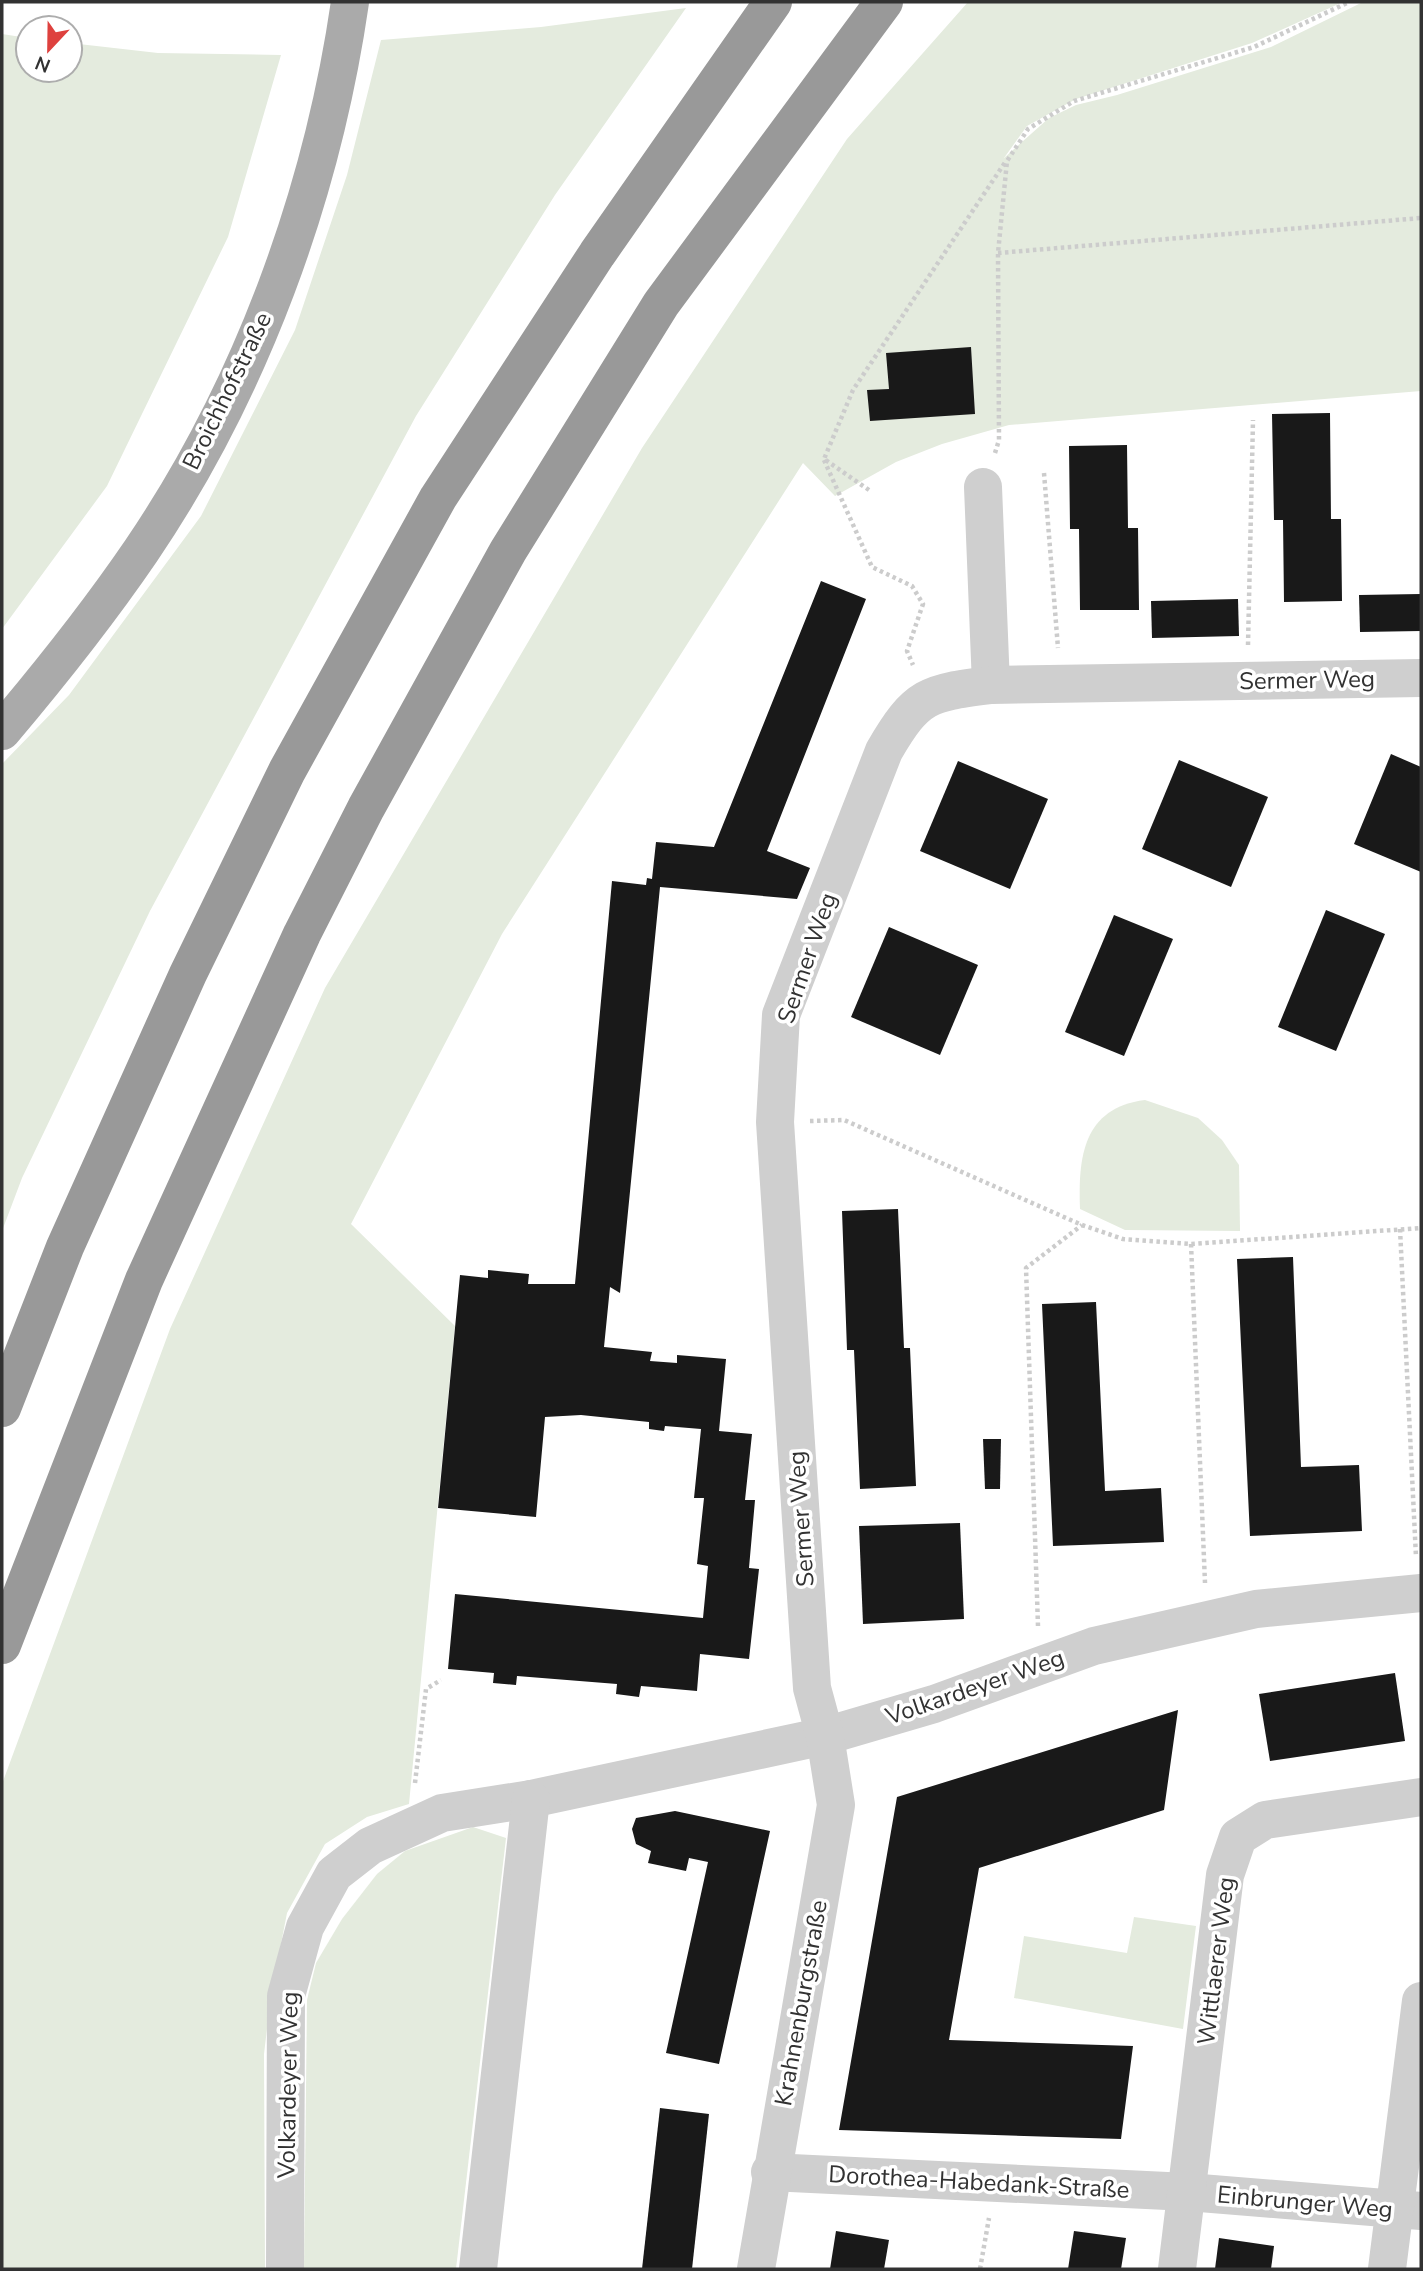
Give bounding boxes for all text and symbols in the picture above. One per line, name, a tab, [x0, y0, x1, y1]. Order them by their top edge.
north arrow	[14, 14, 84, 84]
text: N	[32, 49, 54, 79]
street label: Broichhofstraße	[175, 307, 279, 475]
street label: Sermer Weg	[1239, 663, 1375, 697]
street label: Sermer Weg	[770, 888, 844, 1028]
street label: Sermer Weg	[780, 1450, 822, 1588]
street label: Volkardeyer Weg	[881, 1641, 1069, 1733]
street label: Wittlaerer Weg	[1190, 1875, 1242, 2047]
street label: Krahnenburgstraße	[767, 1898, 835, 2108]
street label: Volkardeyer Weg	[270, 1991, 306, 2180]
street label: Dorothea-Habedank-Straße	[828, 2158, 1130, 2206]
street label: Einbrunger Weg	[1216, 2178, 1394, 2226]

